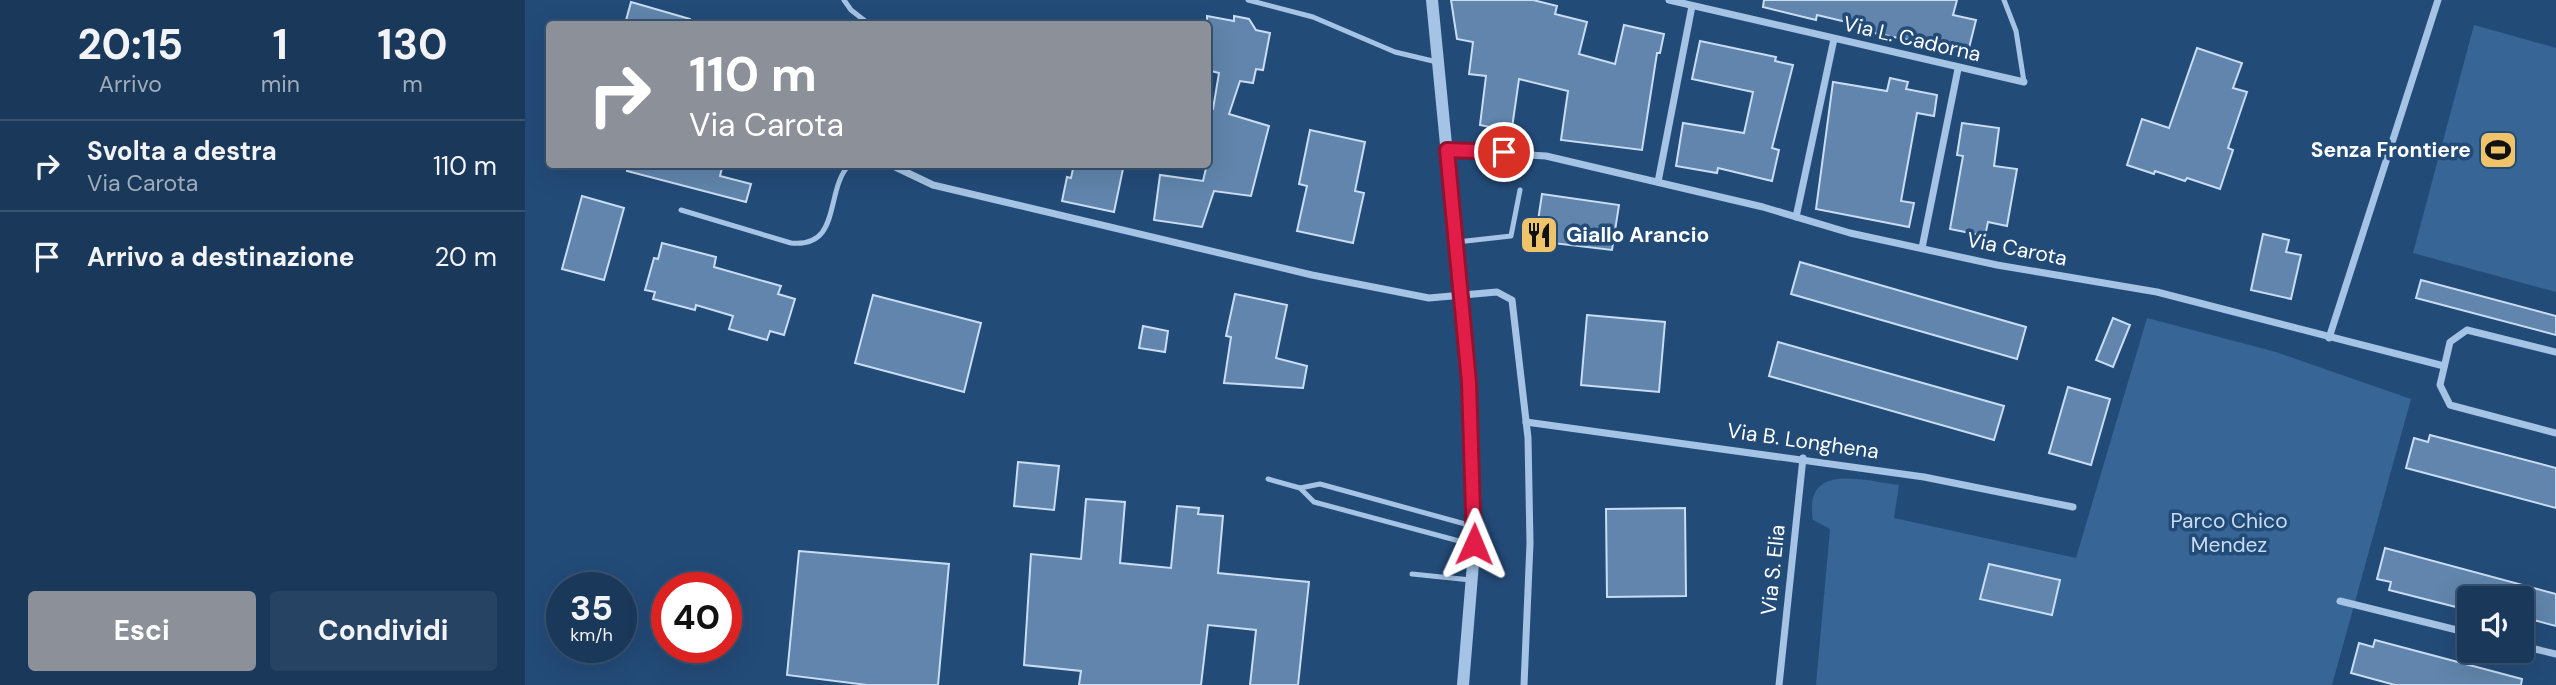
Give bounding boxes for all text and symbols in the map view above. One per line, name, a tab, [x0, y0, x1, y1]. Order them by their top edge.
street label: Via L. Cadorna	[1841, 10, 1983, 68]
text: 20:15	[77, 17, 183, 72]
text: 1	[273, 17, 288, 72]
text: 130	[377, 17, 448, 72]
text: 110 m	[689, 42, 817, 106]
icon: right	[574, 49, 665, 140]
text: Arrivo	[99, 69, 162, 99]
text: min	[261, 69, 300, 99]
text: m	[402, 69, 423, 99]
text: Via Carota	[689, 104, 844, 146]
pin	[1474, 122, 1534, 182]
sports icon: Senza Frontiere	[2477, 129, 2519, 171]
icon: arrive	[1485, 133, 1523, 171]
text: Svolta a destra	[87, 134, 277, 168]
place label: Senza Frontiere	[2311, 136, 2471, 164]
icon: right	[28, 147, 66, 185]
text: 110 m	[433, 149, 497, 183]
text: Via Carota	[87, 168, 198, 198]
restaurant icon: Giallo Arancio	[1518, 214, 1560, 256]
place label: Giallo Arancio	[1566, 221, 1709, 249]
street label: Via Carota	[1964, 226, 2070, 272]
icon: arrive	[28, 238, 66, 276]
text: Arrivo a destinazione	[87, 240, 354, 274]
text: 20 m	[434, 240, 497, 274]
street label: Via B. Longhena	[1725, 417, 1881, 465]
position arrow	[1437, 507, 1511, 581]
park label: Parco Chico Mendez	[2170, 507, 2288, 559]
street label: Via S. Elia	[1754, 523, 1792, 617]
speed limit sign: 40	[651, 572, 742, 663]
text: 35	[570, 585, 613, 631]
map controls	[2457, 586, 2534, 663]
button: sound	[2457, 586, 2534, 663]
button: Esci	[28, 591, 256, 671]
button: Condividi	[270, 591, 497, 671]
text: km/h	[570, 623, 613, 647]

